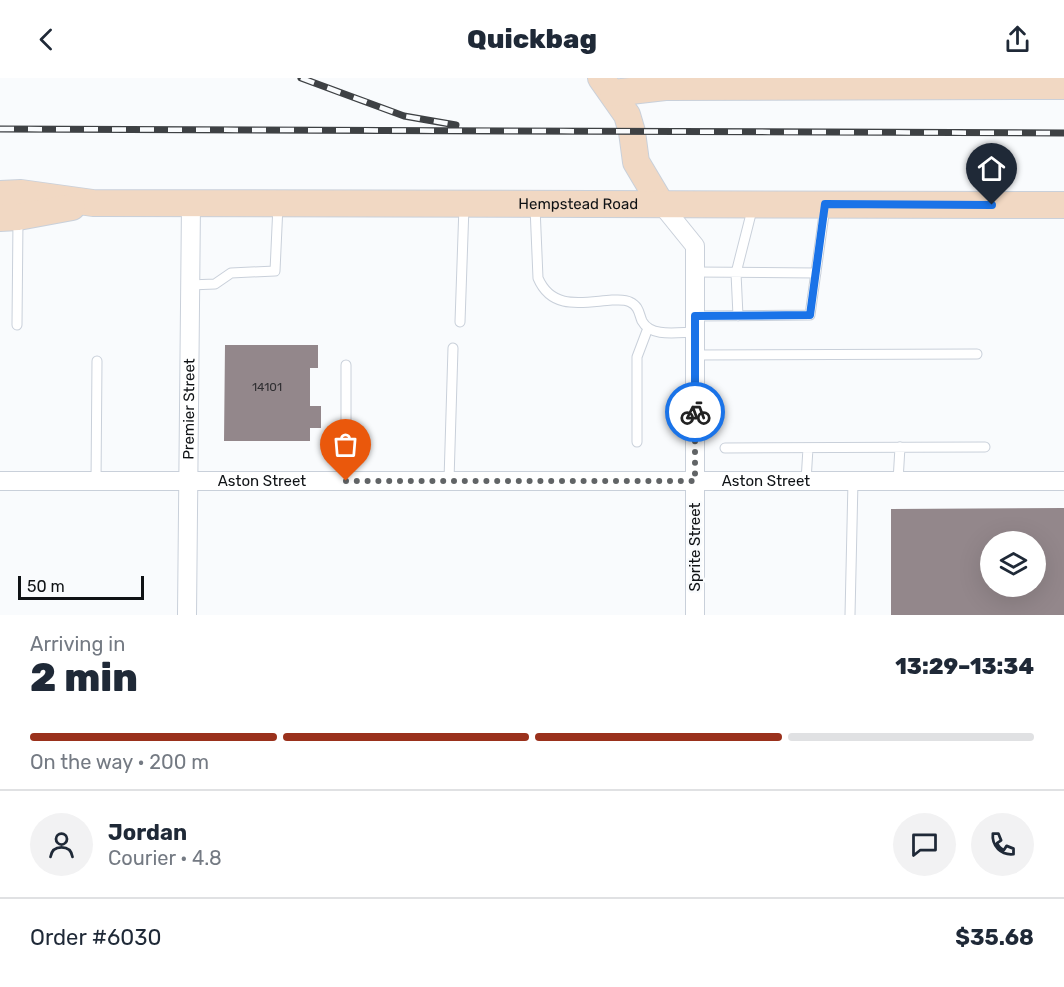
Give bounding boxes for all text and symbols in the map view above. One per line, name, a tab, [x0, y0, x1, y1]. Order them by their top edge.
icon: back	[30, 23, 63, 56]
text: Quickbag	[467, 23, 597, 55]
icon: share	[1001, 23, 1034, 56]
pin	[966, 143, 1017, 205]
icon: home	[975, 152, 1008, 185]
street label: Hempstead Road	[518, 195, 638, 213]
street label: Premier Street	[180, 358, 198, 460]
house number: 14101	[252, 380, 282, 394]
courier	[665, 382, 725, 442]
icon: bike	[679, 396, 712, 429]
pin	[320, 419, 371, 481]
icon: bag	[329, 428, 362, 461]
street label: Aston Street	[218, 472, 306, 490]
street label: Aston Street	[722, 472, 810, 490]
street label: Sprite Street	[686, 502, 704, 591]
map controls	[980, 531, 1046, 597]
button: layers	[980, 531, 1046, 597]
scale bar	[18, 573, 144, 600]
text: 50 m	[27, 577, 65, 596]
text: Arriving in	[30, 632, 125, 656]
text: 13:29–13:34	[895, 653, 1034, 680]
text: 2 min	[30, 655, 138, 701]
text: On the way · 200 m	[30, 750, 209, 774]
button: person	[30, 813, 93, 876]
button: chat	[893, 813, 956, 876]
button: phone	[971, 813, 1034, 876]
text: Jordan	[108, 819, 187, 846]
text: Courier · 4.8	[108, 846, 222, 870]
text: Order #6030	[30, 924, 161, 951]
text: $35.68	[955, 924, 1034, 951]

